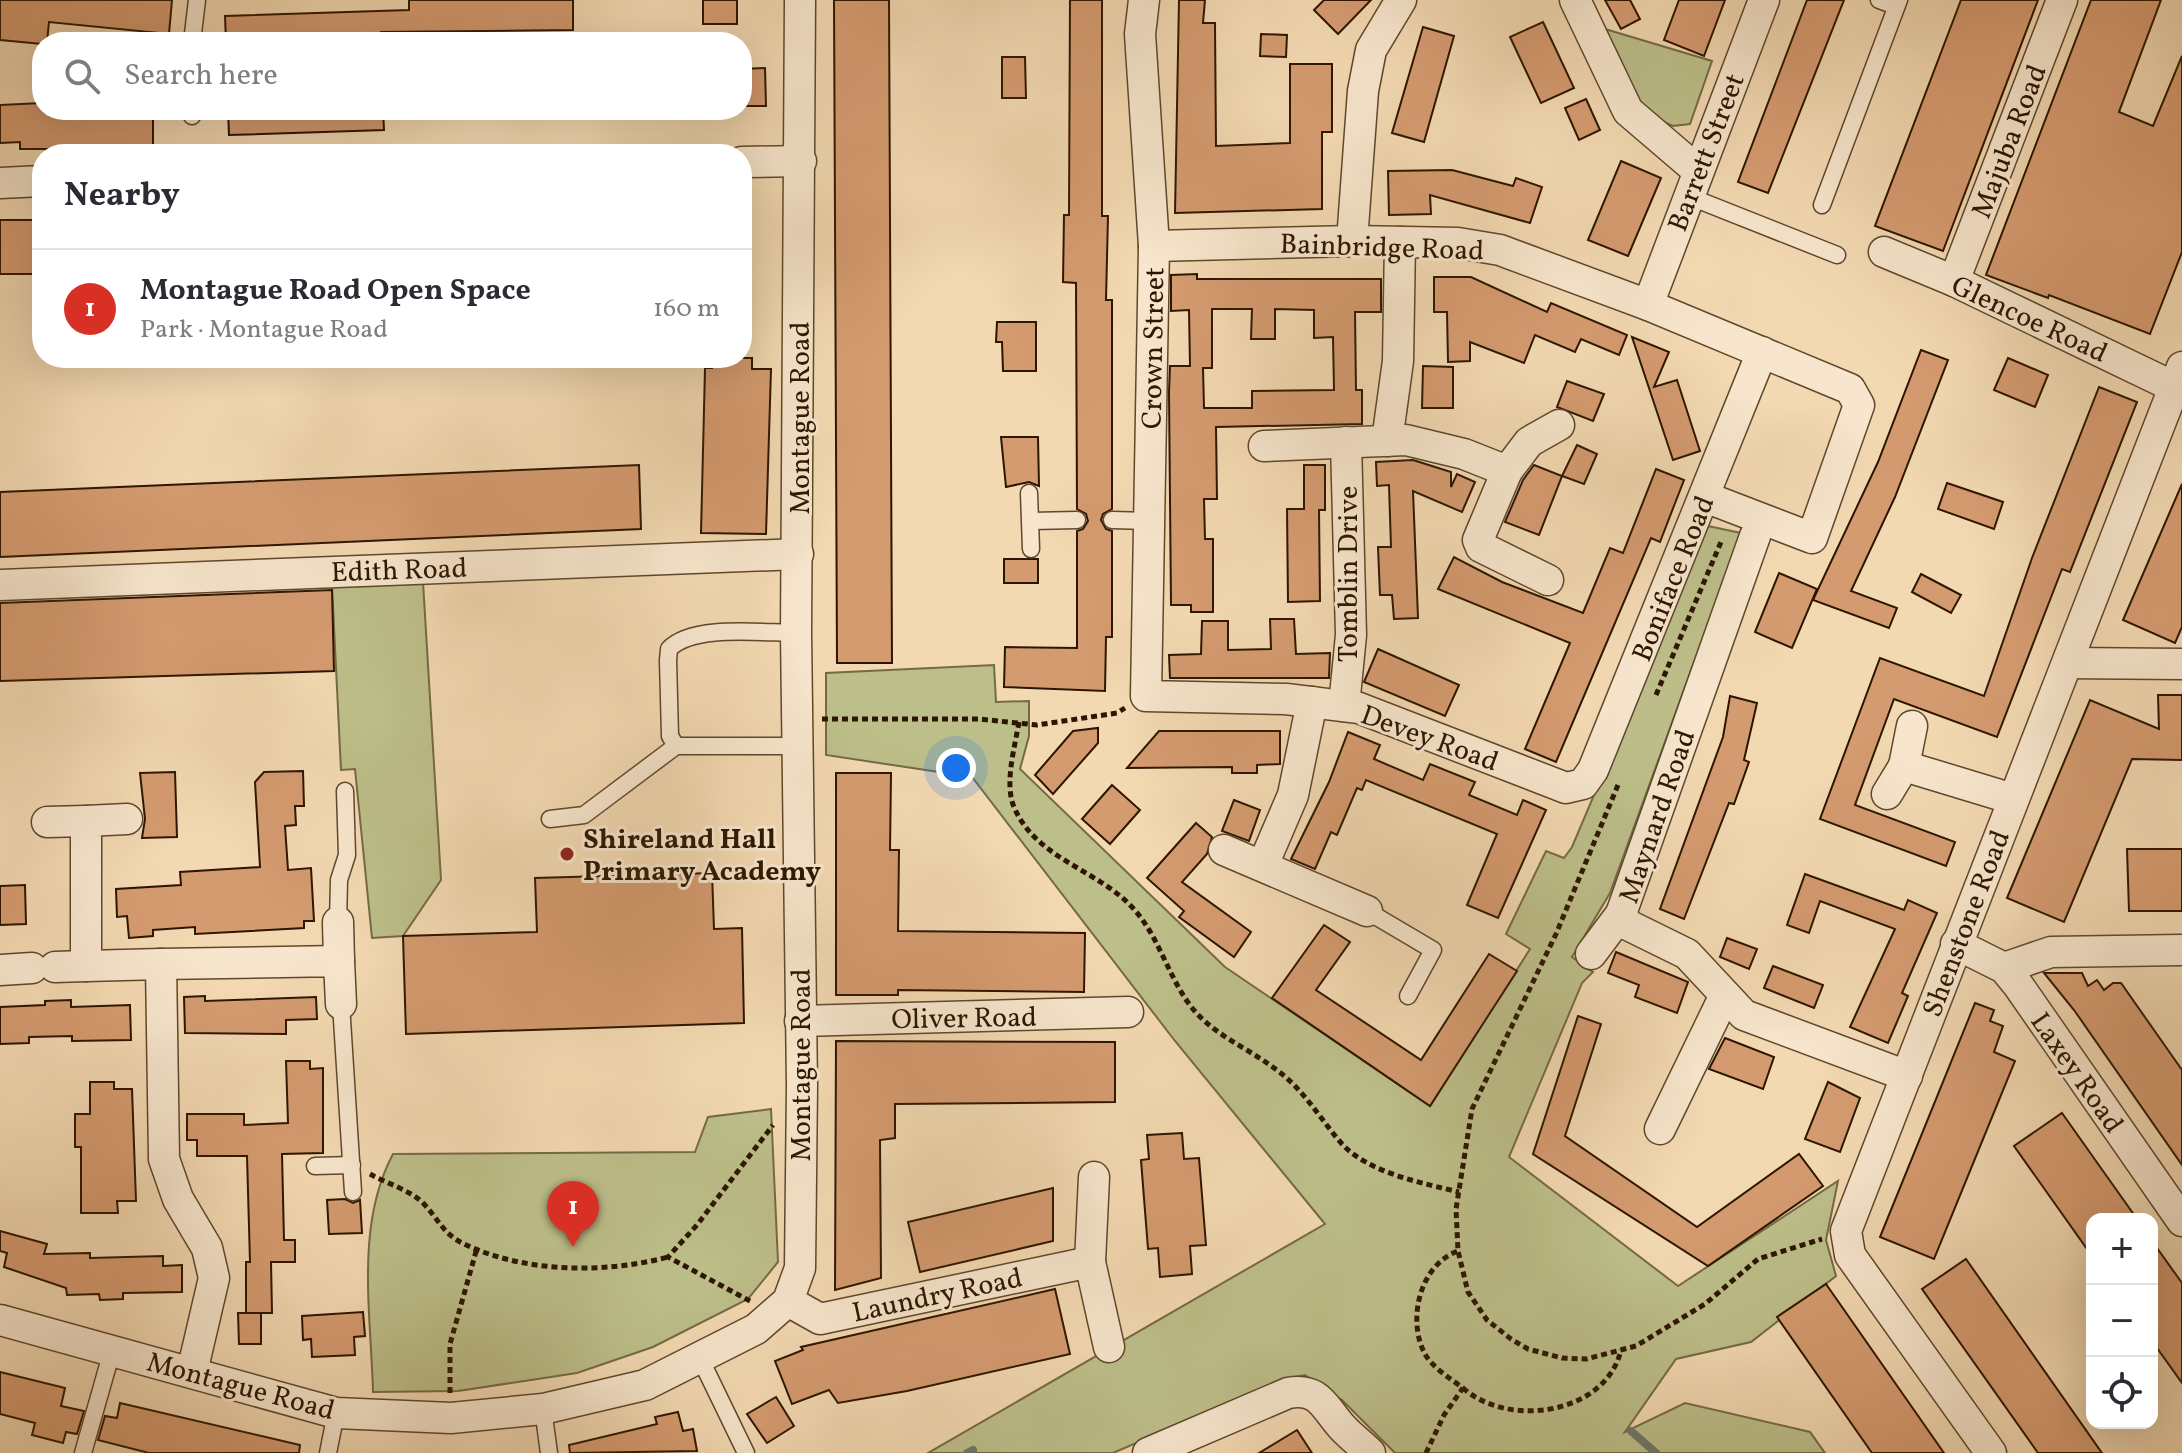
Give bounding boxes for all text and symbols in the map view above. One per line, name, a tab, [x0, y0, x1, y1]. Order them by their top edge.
search box	[32, 32, 752, 120]
icon: search	[60, 54, 104, 98]
text: Search here	[124, 55, 278, 97]
street label: Majuba Road	[1963, 59, 2058, 224]
street label: Barrett Street	[1659, 68, 1755, 238]
text: Nearby	[64, 173, 180, 220]
street label: Bainbridge Road	[1279, 225, 1485, 272]
street label: Crown Street	[1134, 267, 1175, 429]
street label: Glencoe Road	[1944, 267, 2113, 374]
text: Montague Road Open Space	[140, 270, 531, 312]
text: 1	[85, 291, 95, 327]
text: 160 m	[653, 291, 720, 327]
text: Park · Montague Road	[140, 312, 388, 348]
street label: Montague Road	[782, 321, 821, 515]
street label: Tomblin Drive	[1330, 486, 1369, 662]
street label: Boniface Road	[1623, 490, 1725, 668]
street label: Edith Road	[330, 550, 468, 593]
street label: Devey Road	[1355, 696, 1504, 782]
street label: Maynard Road	[1610, 725, 1706, 909]
your location	[936, 748, 976, 788]
place label: Shireland Hall Primary Academy	[583, 821, 821, 892]
street label: Shenstone Road	[1914, 825, 2021, 1023]
marker: Shireland Hall Primary Academy	[558, 845, 576, 863]
street label: Montague Road	[783, 968, 822, 1162]
street label: Oliver Road	[891, 999, 1037, 1040]
street label: Laxey Road	[2020, 1005, 2132, 1142]
pin: 1	[547, 1181, 599, 1247]
map controls	[2086, 1213, 2158, 1429]
button: +	[2086, 1213, 2158, 1285]
street label: Laundry Road	[849, 1259, 1026, 1333]
button: −	[2086, 1285, 2158, 1357]
street label: Montague Road	[142, 1344, 339, 1431]
button: locate	[2086, 1357, 2158, 1429]

